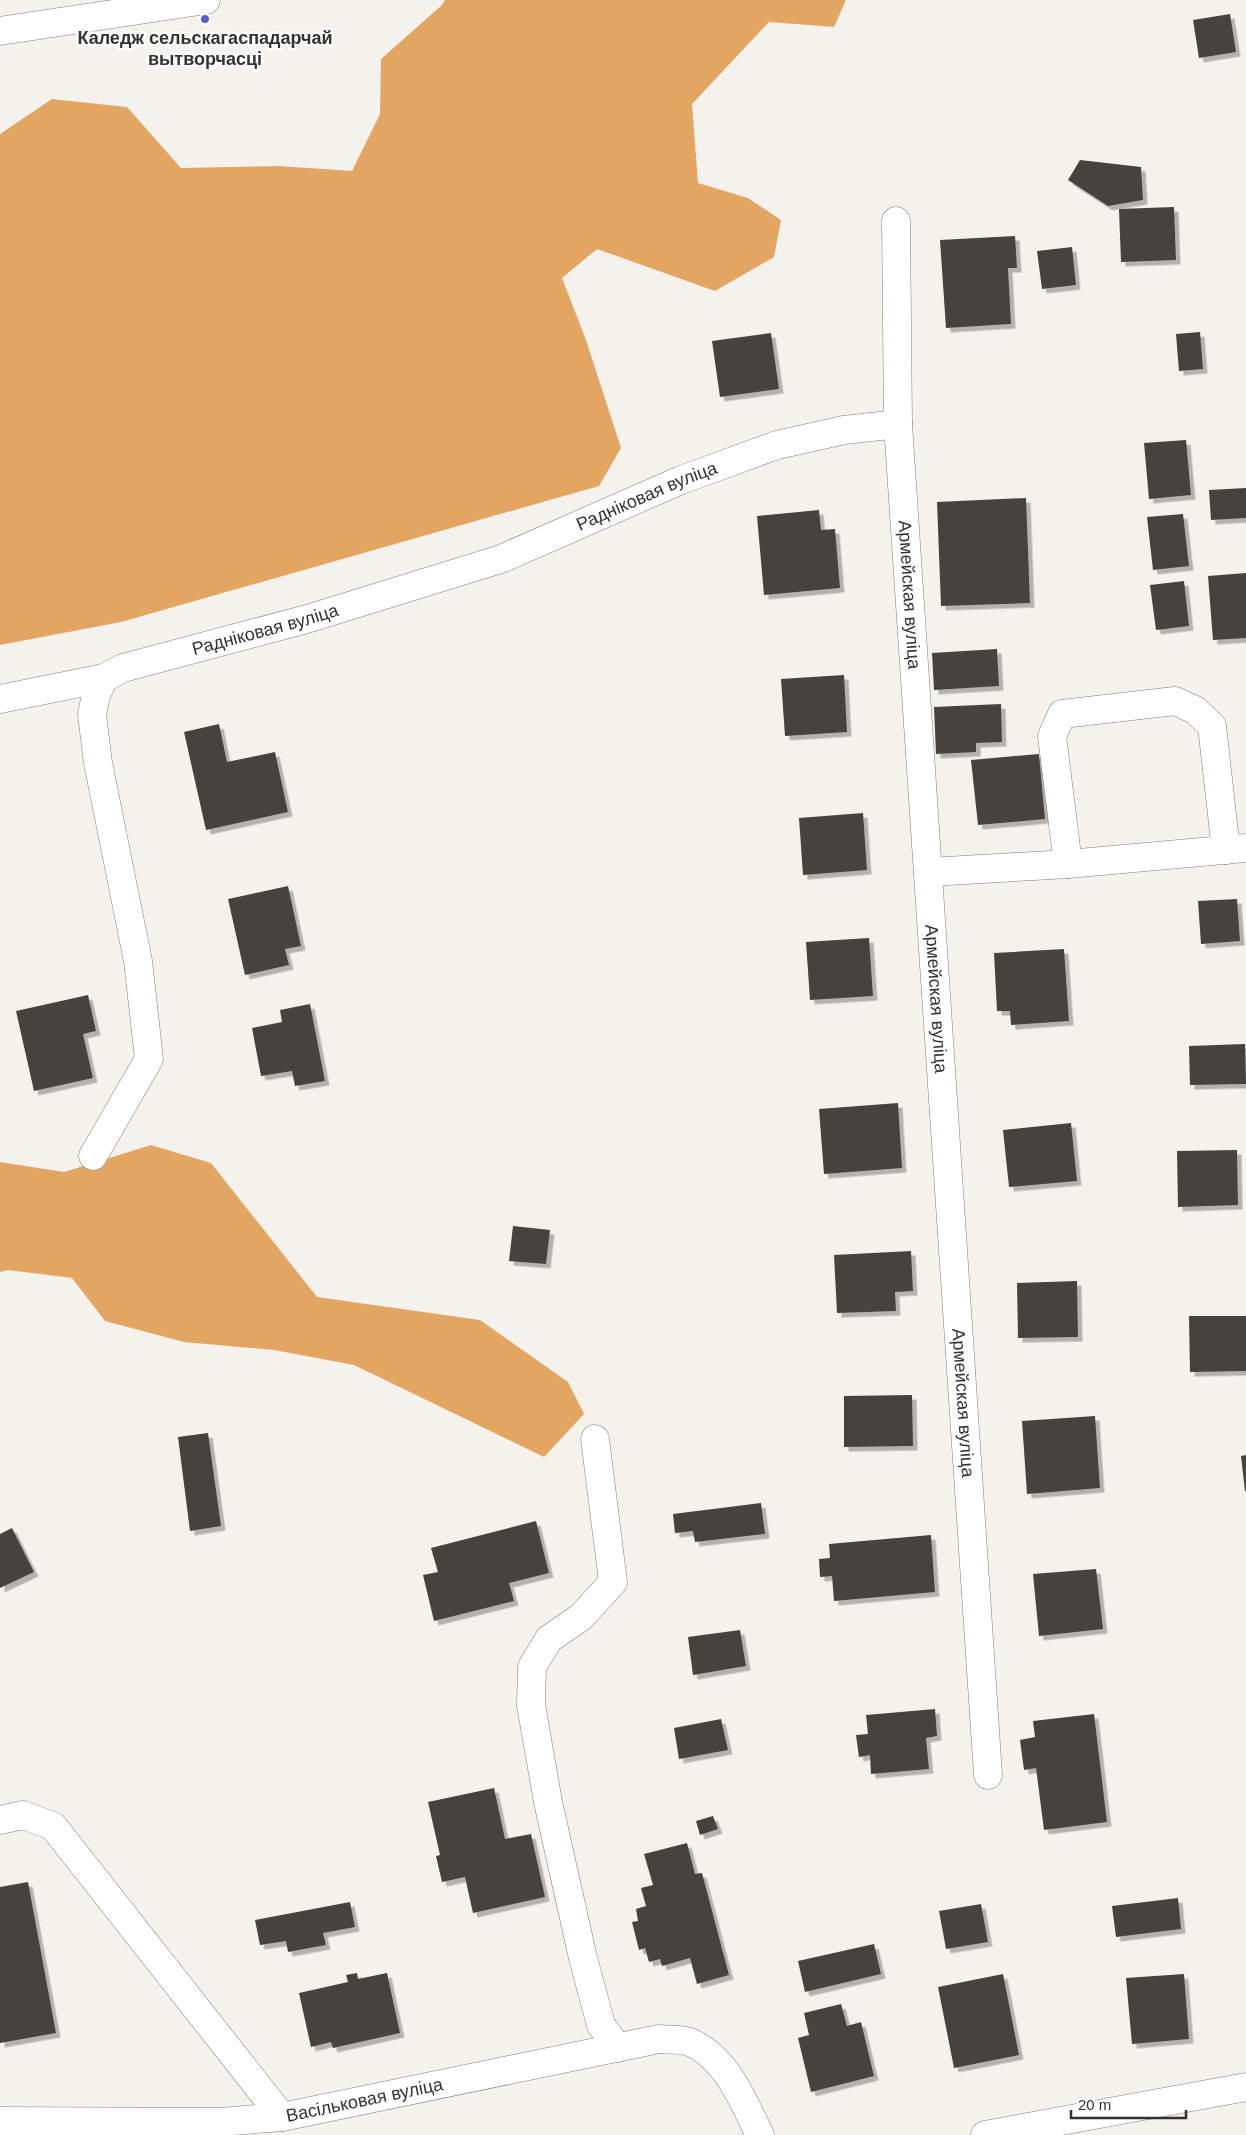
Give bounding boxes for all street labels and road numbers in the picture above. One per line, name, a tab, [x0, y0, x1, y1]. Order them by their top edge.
street label: Радніковая вуліца	[573, 457, 721, 535]
street label: Армейская вуліца	[894, 520, 924, 671]
street label: Радніковая вуліца	[190, 600, 342, 659]
street label: Армейская вуліца	[921, 924, 951, 1075]
street label: Армейская вуліца	[948, 1328, 978, 1479]
street label: Васільковая вуліца	[284, 2074, 446, 2126]

